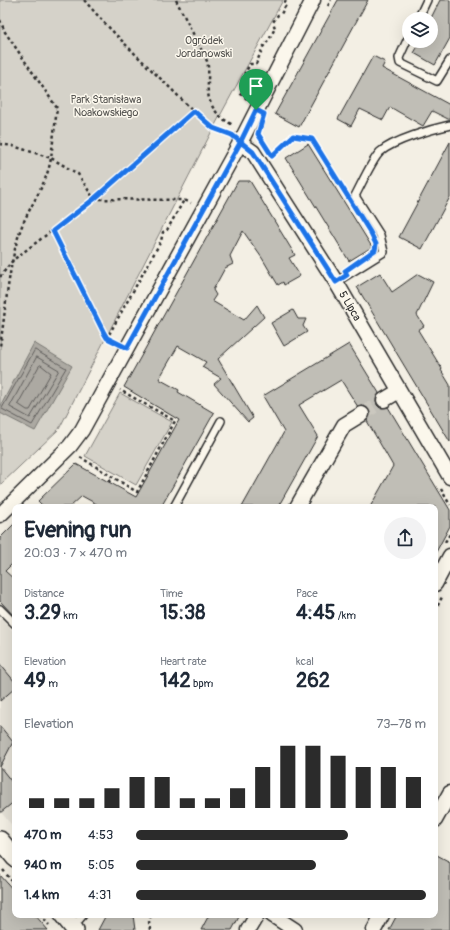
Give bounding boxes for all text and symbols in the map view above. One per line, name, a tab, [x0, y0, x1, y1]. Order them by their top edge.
map controls	[402, 12, 438, 48]
button: layers	[402, 12, 438, 48]
park label: Ogródek Jordanowski	[176, 34, 232, 60]
pin	[239, 69, 273, 110]
icon: arrive	[245, 75, 267, 97]
park label: Park Stanisława Noakowskiego	[71, 93, 141, 119]
street label: 5 Lipca	[336, 289, 364, 323]
text: Evening run	[24, 516, 132, 544]
button: share	[384, 517, 426, 559]
text: 20:03 · 7 × 470 m	[24, 545, 127, 561]
text: Distance	[24, 587, 64, 600]
text: Time	[160, 587, 183, 600]
text: Pace	[296, 587, 318, 600]
text: 3.29	[24, 600, 61, 625]
text: 15:38	[160, 600, 205, 625]
text: 4:45	[296, 600, 335, 625]
text: km	[61, 609, 78, 622]
text: /km	[335, 609, 356, 622]
text: Elevation	[24, 655, 66, 668]
text: Heart rate	[160, 655, 206, 668]
text: kcal	[296, 655, 314, 668]
text: 49	[24, 668, 46, 693]
text: 142	[160, 668, 191, 693]
text: 262	[296, 668, 330, 693]
text: m	[46, 677, 58, 690]
text: bpm	[191, 677, 213, 690]
text: Elevation	[24, 716, 74, 732]
text: 73–78 m	[376, 716, 426, 732]
text: 470 m	[24, 827, 62, 843]
text: 4:53	[88, 827, 113, 843]
text: 940 m	[24, 857, 61, 873]
text: 5:05	[88, 857, 114, 873]
text: 1.4 km	[24, 887, 59, 903]
text: 4:31	[88, 887, 111, 903]

